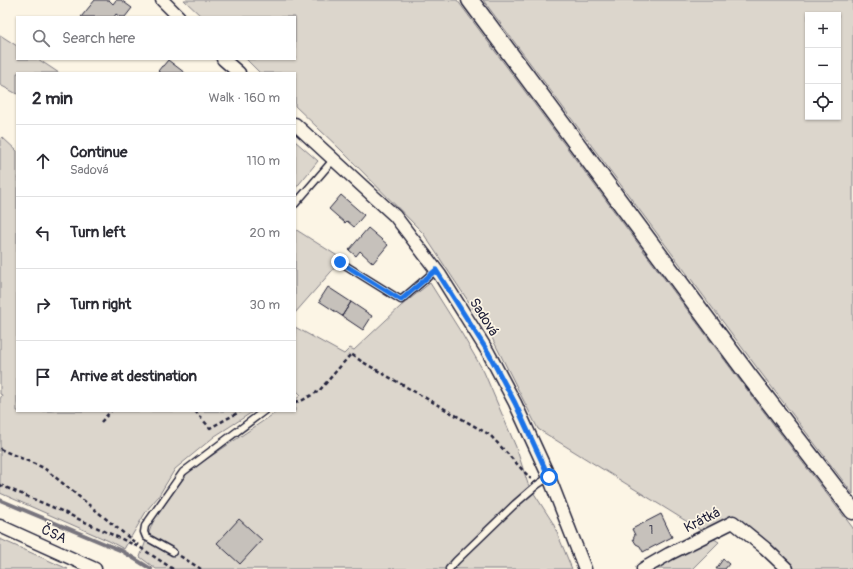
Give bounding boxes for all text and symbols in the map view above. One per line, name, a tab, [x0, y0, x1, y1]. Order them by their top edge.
map controls	[805, 12, 841, 120]
button: +	[805, 12, 841, 48]
search box	[16, 16, 296, 60]
icon: search	[30, 27, 52, 49]
text: Search here	[62, 29, 135, 48]
button: −	[805, 48, 841, 84]
button: locate	[805, 84, 841, 120]
text: 2 min	[32, 88, 73, 109]
text: Walk · 160 m	[209, 90, 280, 106]
text: Continue	[70, 143, 128, 162]
icon: ahead	[32, 150, 54, 172]
text: 110 m	[247, 153, 280, 169]
text: Sadová	[70, 162, 109, 178]
icon: left	[32, 222, 54, 244]
text: Turn left	[70, 223, 126, 242]
text: 20 m	[249, 225, 280, 241]
route end	[331, 253, 349, 271]
icon: right	[32, 294, 54, 316]
text: Turn right	[70, 295, 131, 314]
street label: Sadová	[466, 295, 502, 339]
text: 30 m	[250, 297, 280, 313]
icon: arrive	[32, 366, 54, 388]
text: Arrive at destination	[70, 367, 197, 386]
route start	[540, 468, 558, 486]
street label: Krátká	[681, 504, 723, 536]
street label: ČSA	[39, 520, 70, 547]
house number: 1	[649, 523, 653, 538]

